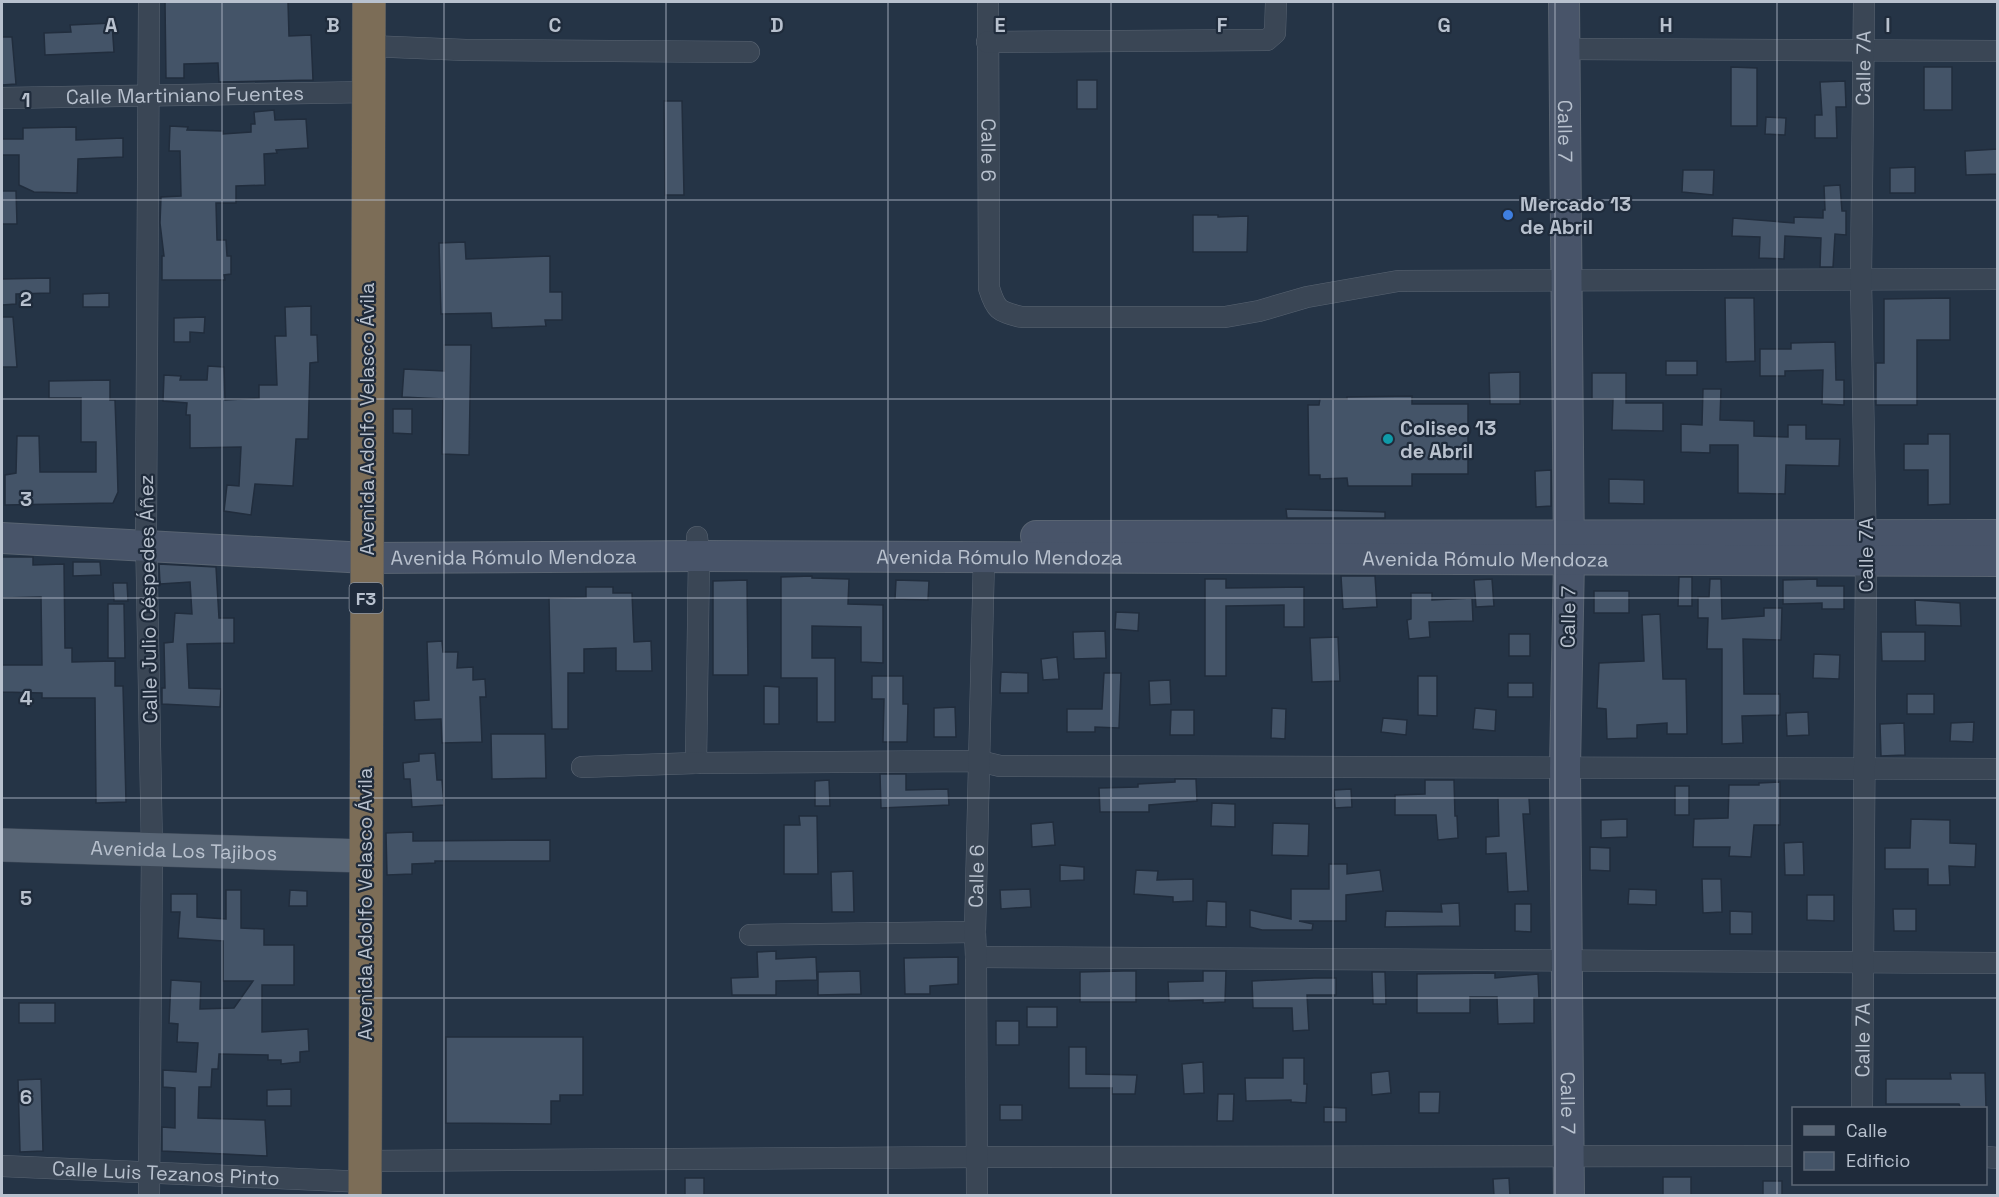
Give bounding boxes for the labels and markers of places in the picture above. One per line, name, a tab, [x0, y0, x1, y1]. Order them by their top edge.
place label: Mercado 13 de Abril	[1520, 191, 1631, 240]
marker: Mercado 13 de Abril	[1501, 208, 1515, 222]
place label: Coliseo 13 de Abril	[1400, 415, 1496, 464]
marker: Coliseo 13 de Abril	[1381, 432, 1395, 446]

